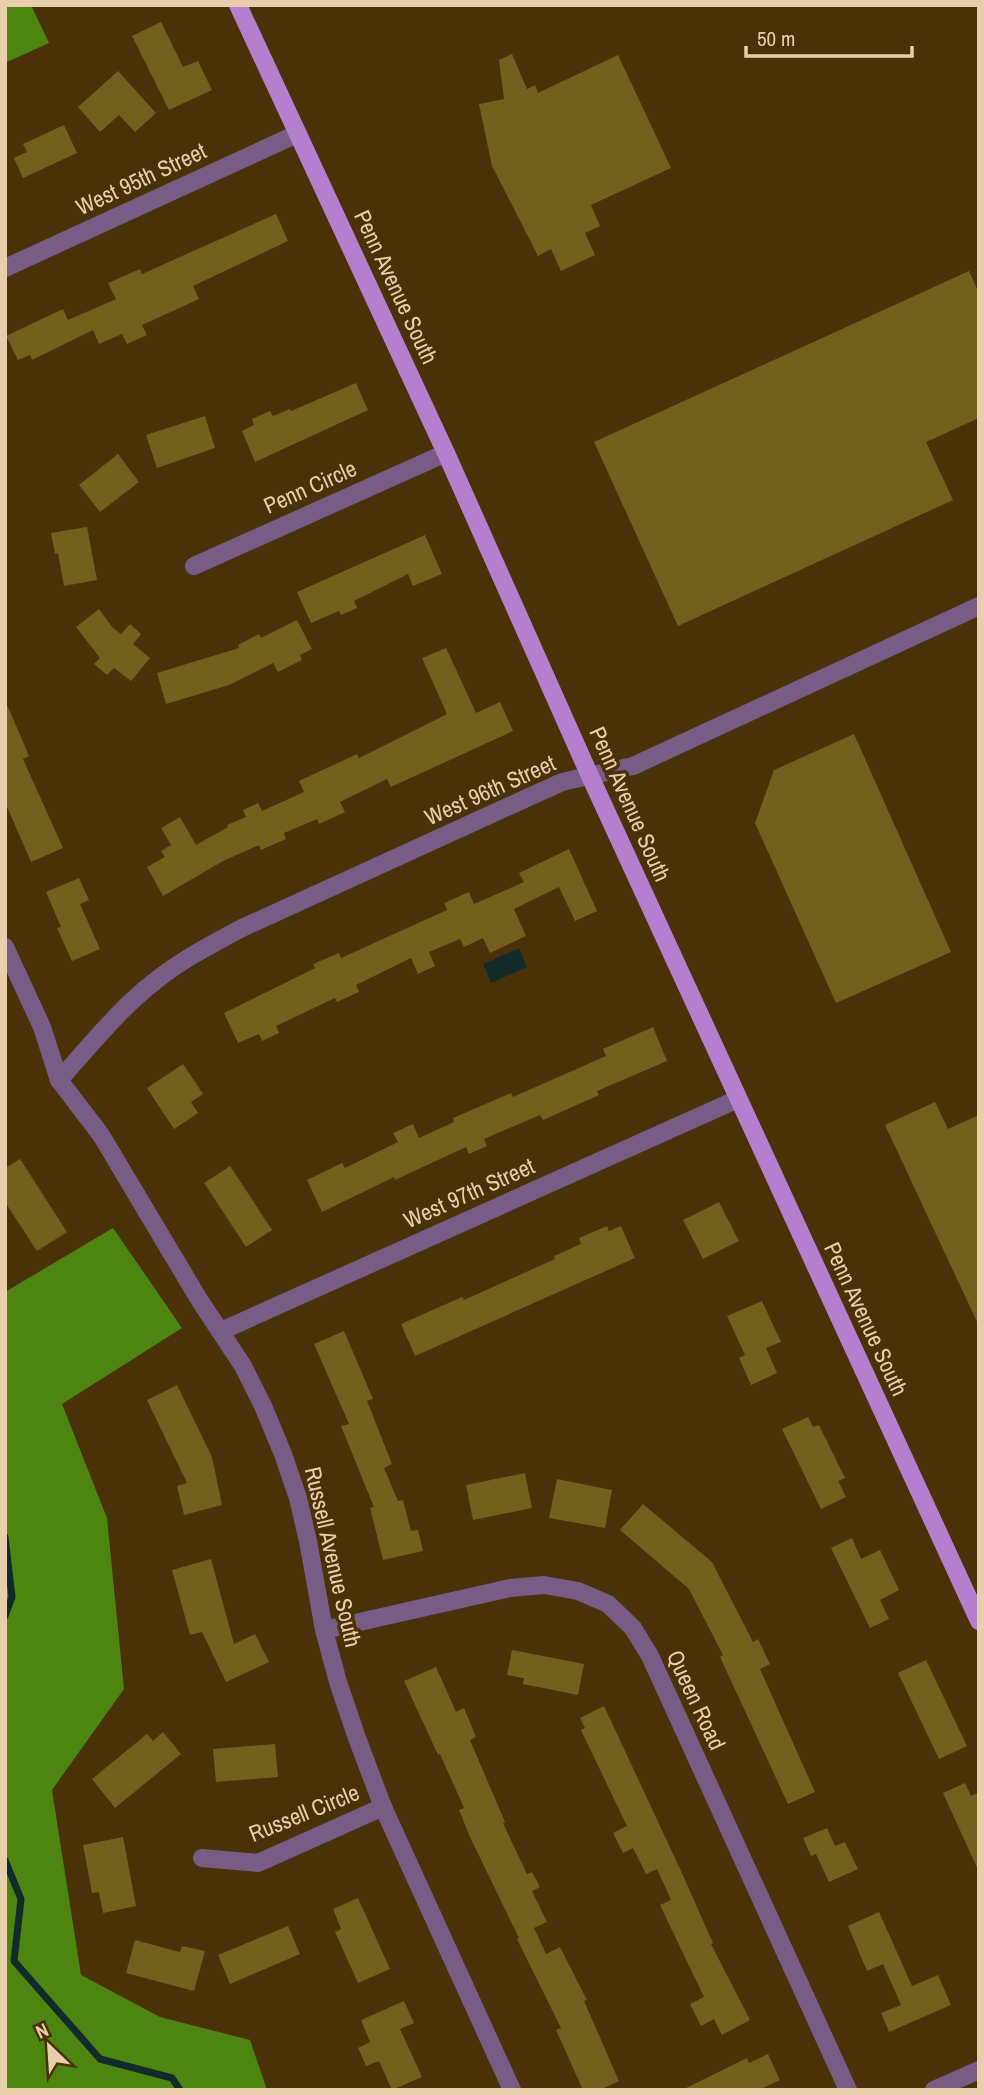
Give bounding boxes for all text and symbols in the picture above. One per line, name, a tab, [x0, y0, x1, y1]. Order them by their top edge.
scale bar	[746, 14, 912, 58]
text: 50 m	[757, 24, 795, 53]
street label: West 95th Street	[71, 135, 211, 222]
street label: Penn Avenue South	[347, 205, 446, 369]
street label: Penn Circle	[258, 452, 361, 521]
street label: Penn Avenue South	[582, 721, 678, 886]
street label: West 96th Street	[419, 747, 560, 832]
street label: West 97th Street	[398, 1150, 539, 1235]
street label: Penn Avenue South	[817, 1237, 916, 1401]
street label: Russell Avenue South	[298, 1464, 369, 1650]
street label: Queen Road	[660, 1645, 733, 1755]
street label: Russell Circle	[244, 1776, 364, 1849]
north arrow	[14, 2011, 84, 2081]
text: N	[31, 2016, 52, 2045]

